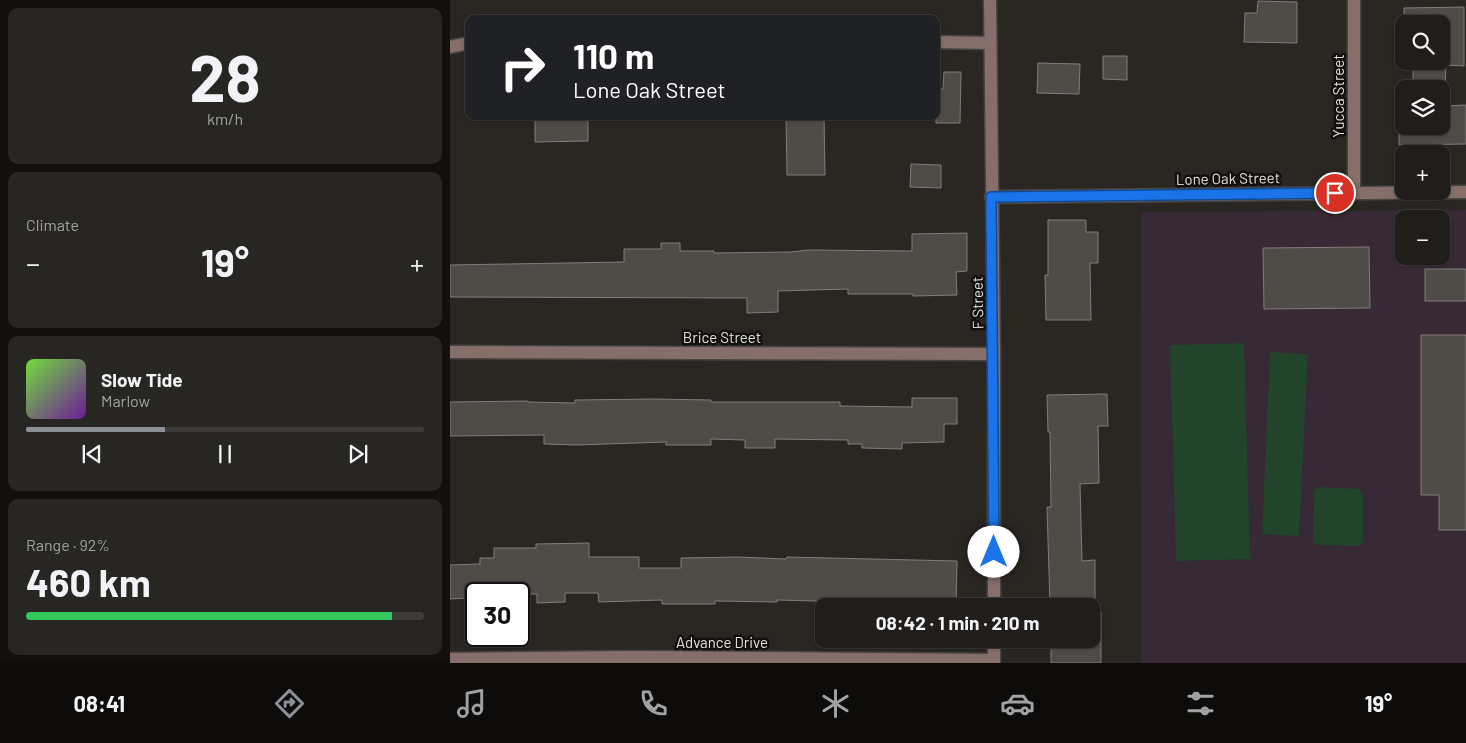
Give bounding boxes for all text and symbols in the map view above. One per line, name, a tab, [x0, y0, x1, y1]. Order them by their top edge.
map controls	[1395, 15, 1450, 265]
button: search	[1395, 15, 1450, 70]
text: 110 m	[573, 34, 654, 76]
icon: right	[490, 35, 555, 100]
text: 28	[189, 37, 261, 115]
street label: Yucca Street	[1329, 54, 1347, 138]
text: Lone Oak Street	[573, 76, 726, 102]
button: layers	[1395, 80, 1450, 135]
text: km/h	[207, 109, 243, 128]
button: +	[1395, 145, 1450, 200]
street label: Lone Oak Street	[1176, 168, 1280, 188]
pin	[1314, 172, 1356, 214]
icon: arrive	[1321, 179, 1349, 207]
button: −	[1395, 210, 1450, 265]
text: Climate	[26, 215, 79, 234]
text: 19°	[201, 239, 249, 285]
text: −	[26, 246, 40, 280]
text: +	[410, 246, 424, 280]
street label: F Street	[968, 277, 986, 329]
street label: Brice Street	[683, 328, 761, 346]
text: Slow Tide	[101, 368, 183, 391]
text: Marlow	[101, 391, 150, 410]
icon: previous	[78, 440, 106, 468]
icon: pause	[211, 440, 239, 468]
icon: next	[344, 440, 372, 468]
position arrow	[967, 525, 1019, 577]
text: Range · 92%	[26, 535, 110, 554]
text: 460 km	[26, 559, 151, 605]
speed limit sign: 30	[465, 582, 530, 647]
text: 08:42 · 1 min · 210 m	[876, 611, 1039, 634]
street label: Advance Drive	[676, 633, 768, 651]
icon: directions	[272, 686, 307, 721]
icon: music	[454, 686, 489, 721]
icon: phone	[636, 686, 671, 721]
icon: climate	[818, 686, 853, 721]
icon: car	[1000, 686, 1035, 721]
icon: filters	[1183, 686, 1218, 721]
text: 08:41	[74, 690, 125, 716]
text: 19°	[1365, 690, 1392, 716]

